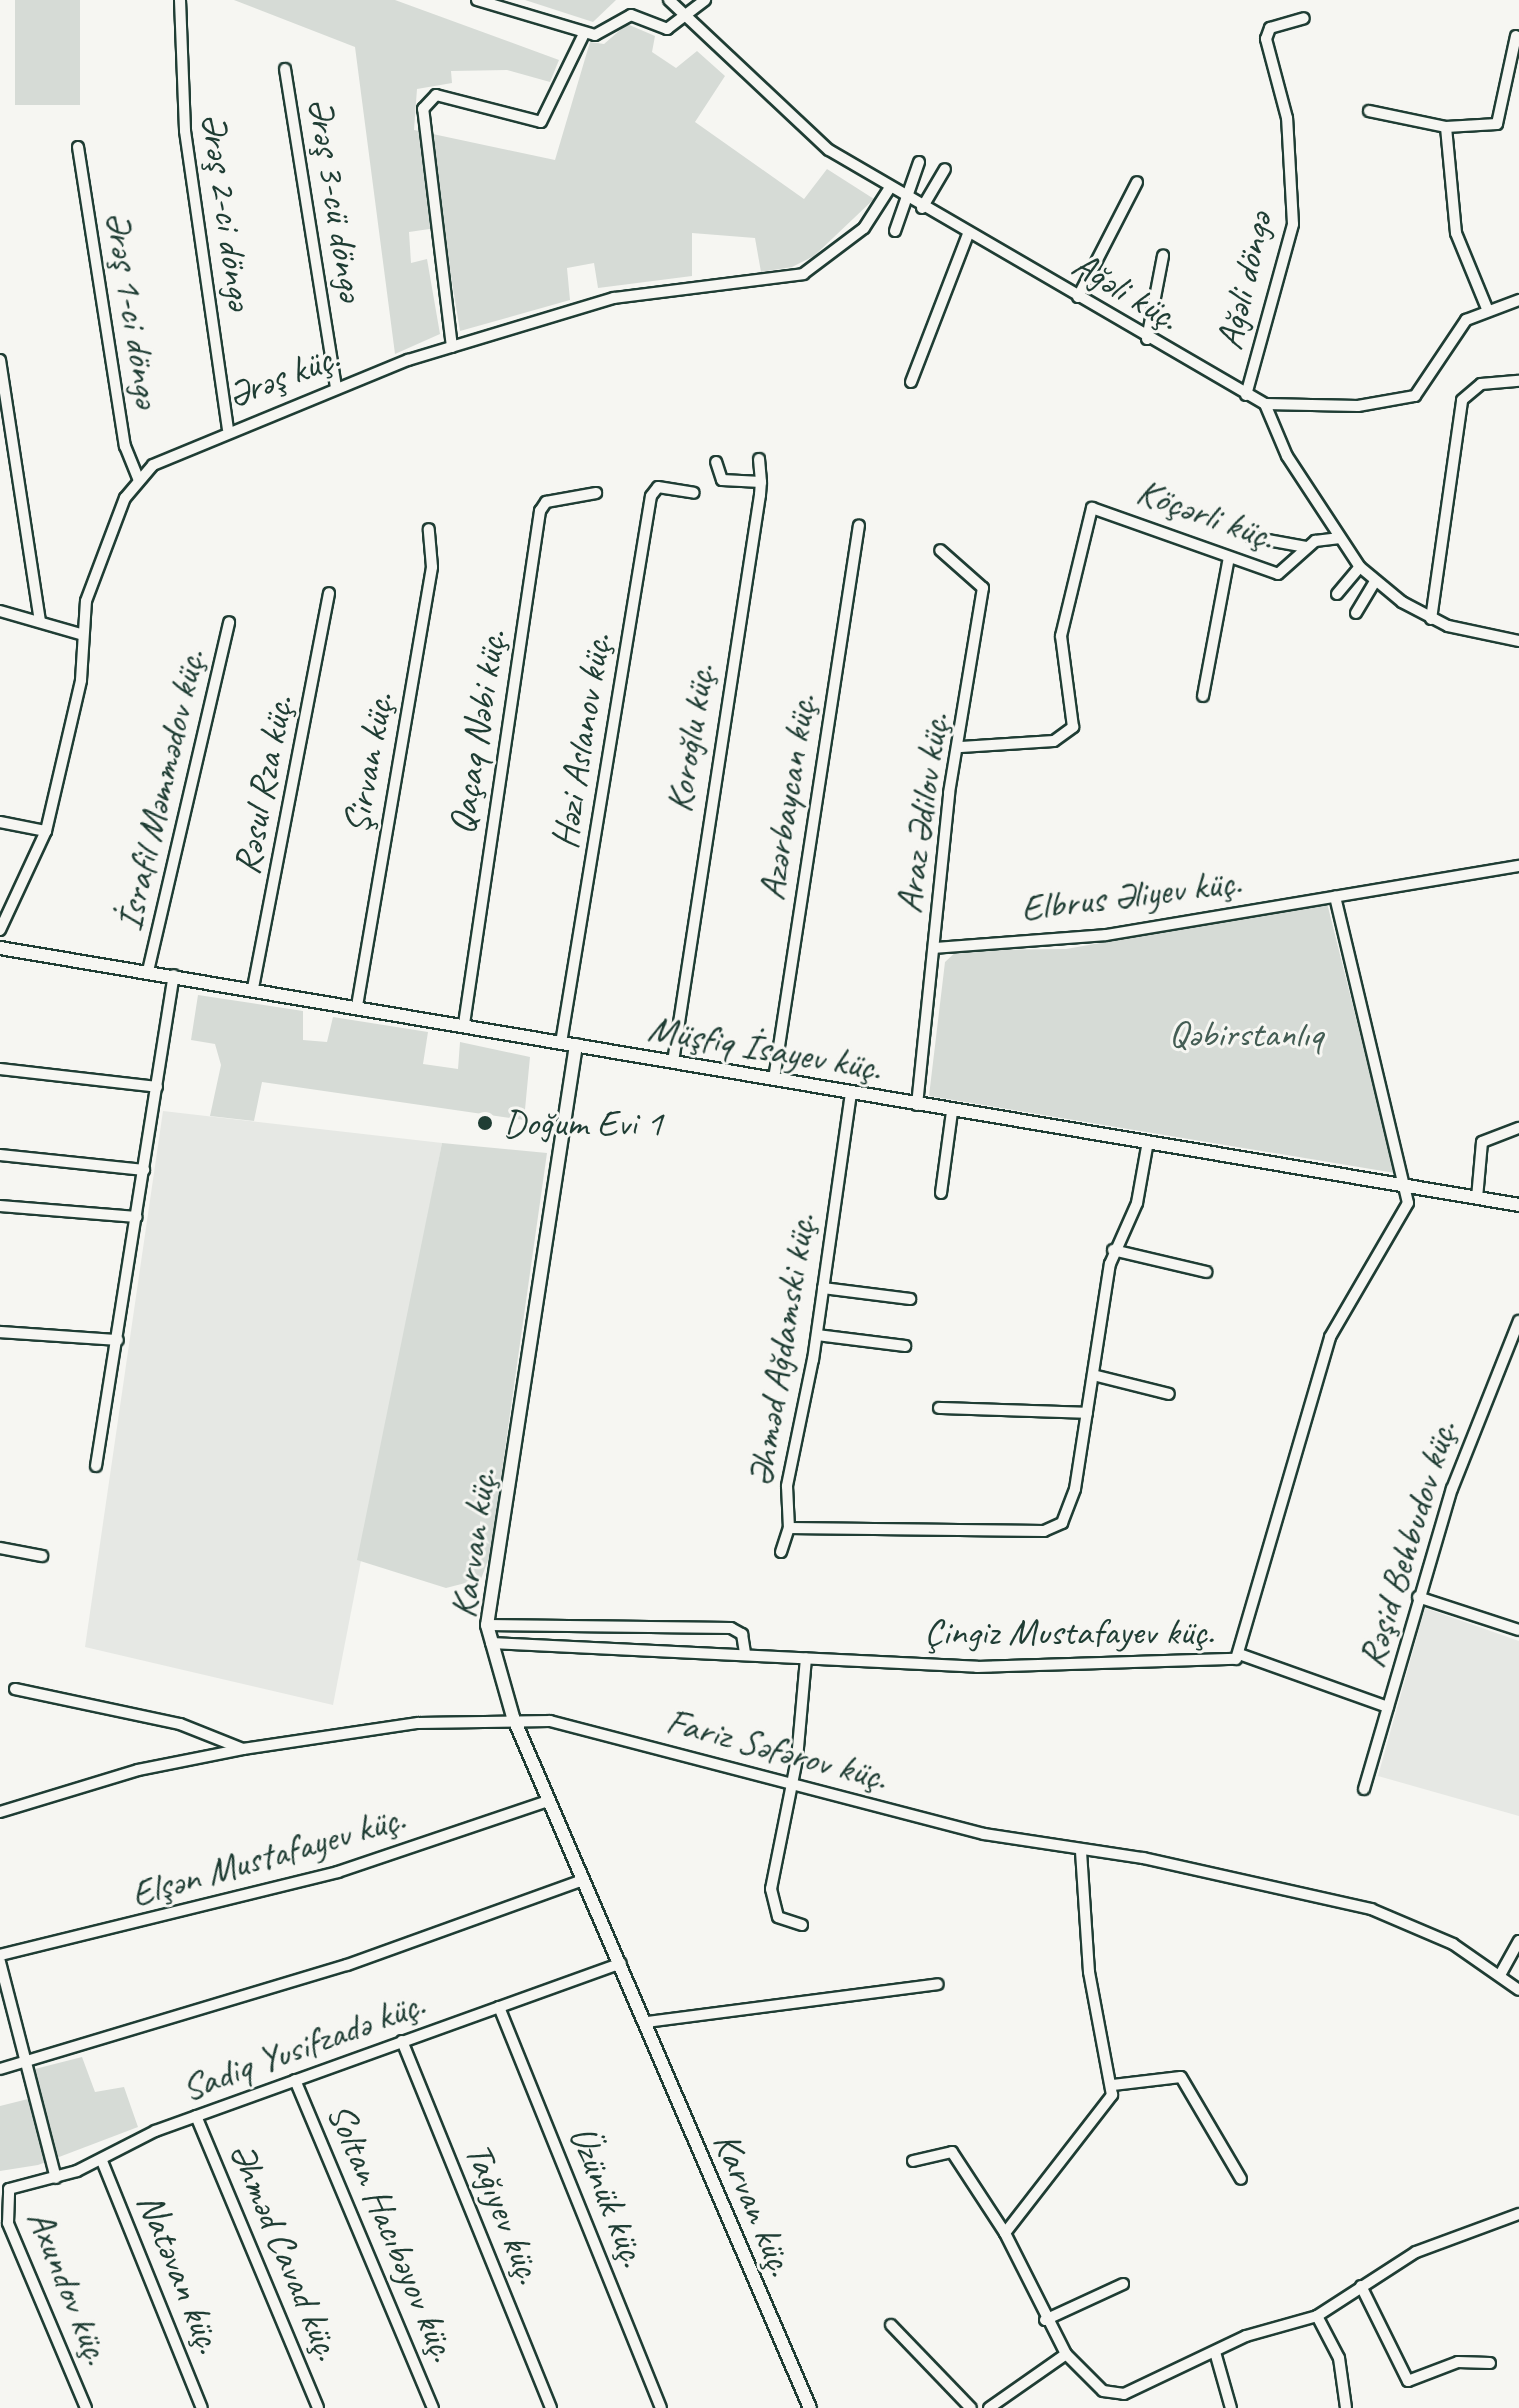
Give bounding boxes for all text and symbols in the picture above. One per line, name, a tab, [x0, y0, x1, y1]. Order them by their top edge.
street label: Ərəş 3-cü döngə	[297, 94, 375, 304]
street label: Ərəş 2-ci döngə	[191, 110, 263, 312]
street label: Ərəş 1-ci döngə	[95, 208, 171, 410]
street label: Ağəli döngə	[1206, 208, 1282, 354]
street label: Ağəli küç.	[1064, 241, 1188, 341]
street label: Ərəş küç.	[221, 334, 345, 418]
street label: Köçərli küç.	[1131, 468, 1281, 560]
street label: Qaçaq Nəbi küç.	[438, 627, 516, 837]
street label: Həzi Aslanov küç.	[541, 630, 621, 852]
street label: İsrafil Məmmədov küç.	[105, 645, 215, 935]
street label: Koroğlu küç.	[656, 661, 724, 815]
street label: Şirvan küç.	[333, 689, 403, 837]
street label: Rəsul Rza küç.	[223, 691, 303, 879]
street label: Azərbaycan küç.	[748, 691, 826, 903]
street label: Araz Ədilov küç.	[885, 710, 959, 916]
street label: Elbrus Əliyev küç.	[1018, 859, 1244, 931]
street label: Müşfiq İsayev küç.	[645, 1005, 885, 1091]
park label: Qəbirstanlıq	[1169, 1011, 1323, 1057]
place label: Doğum Evi 1	[503, 1100, 663, 1146]
marker: Doğum Evi 1	[474, 1112, 496, 1134]
street label: Əhməd Ağdamski küç.	[737, 1210, 825, 1490]
street label: Rəşid Behbudov küç.	[1348, 1415, 1466, 1673]
street label: Karvan küç.	[440, 1465, 506, 1621]
street label: Çingiz Mustafayev küç.	[924, 1609, 1214, 1655]
street label: Fariz Səfərov küç.	[662, 1698, 892, 1800]
street label: Elşən Mustafayev küç.	[126, 1795, 410, 1917]
street label: Sadiq Yusifzadə küç.	[175, 1981, 431, 2111]
street label: Soltan Hacıbəyov küç.	[317, 2096, 467, 2368]
street label: Üzünük küç.	[559, 2119, 657, 2273]
street label: Karvan küç.	[704, 2126, 804, 2282]
street label: Əhməd Cavad küç.	[219, 2136, 351, 2366]
street label: Tağıyev küç.	[455, 2136, 553, 2290]
street label: Natəvan küç.	[127, 2186, 233, 2360]
street label: Axundov küç.	[17, 2203, 121, 2371]

